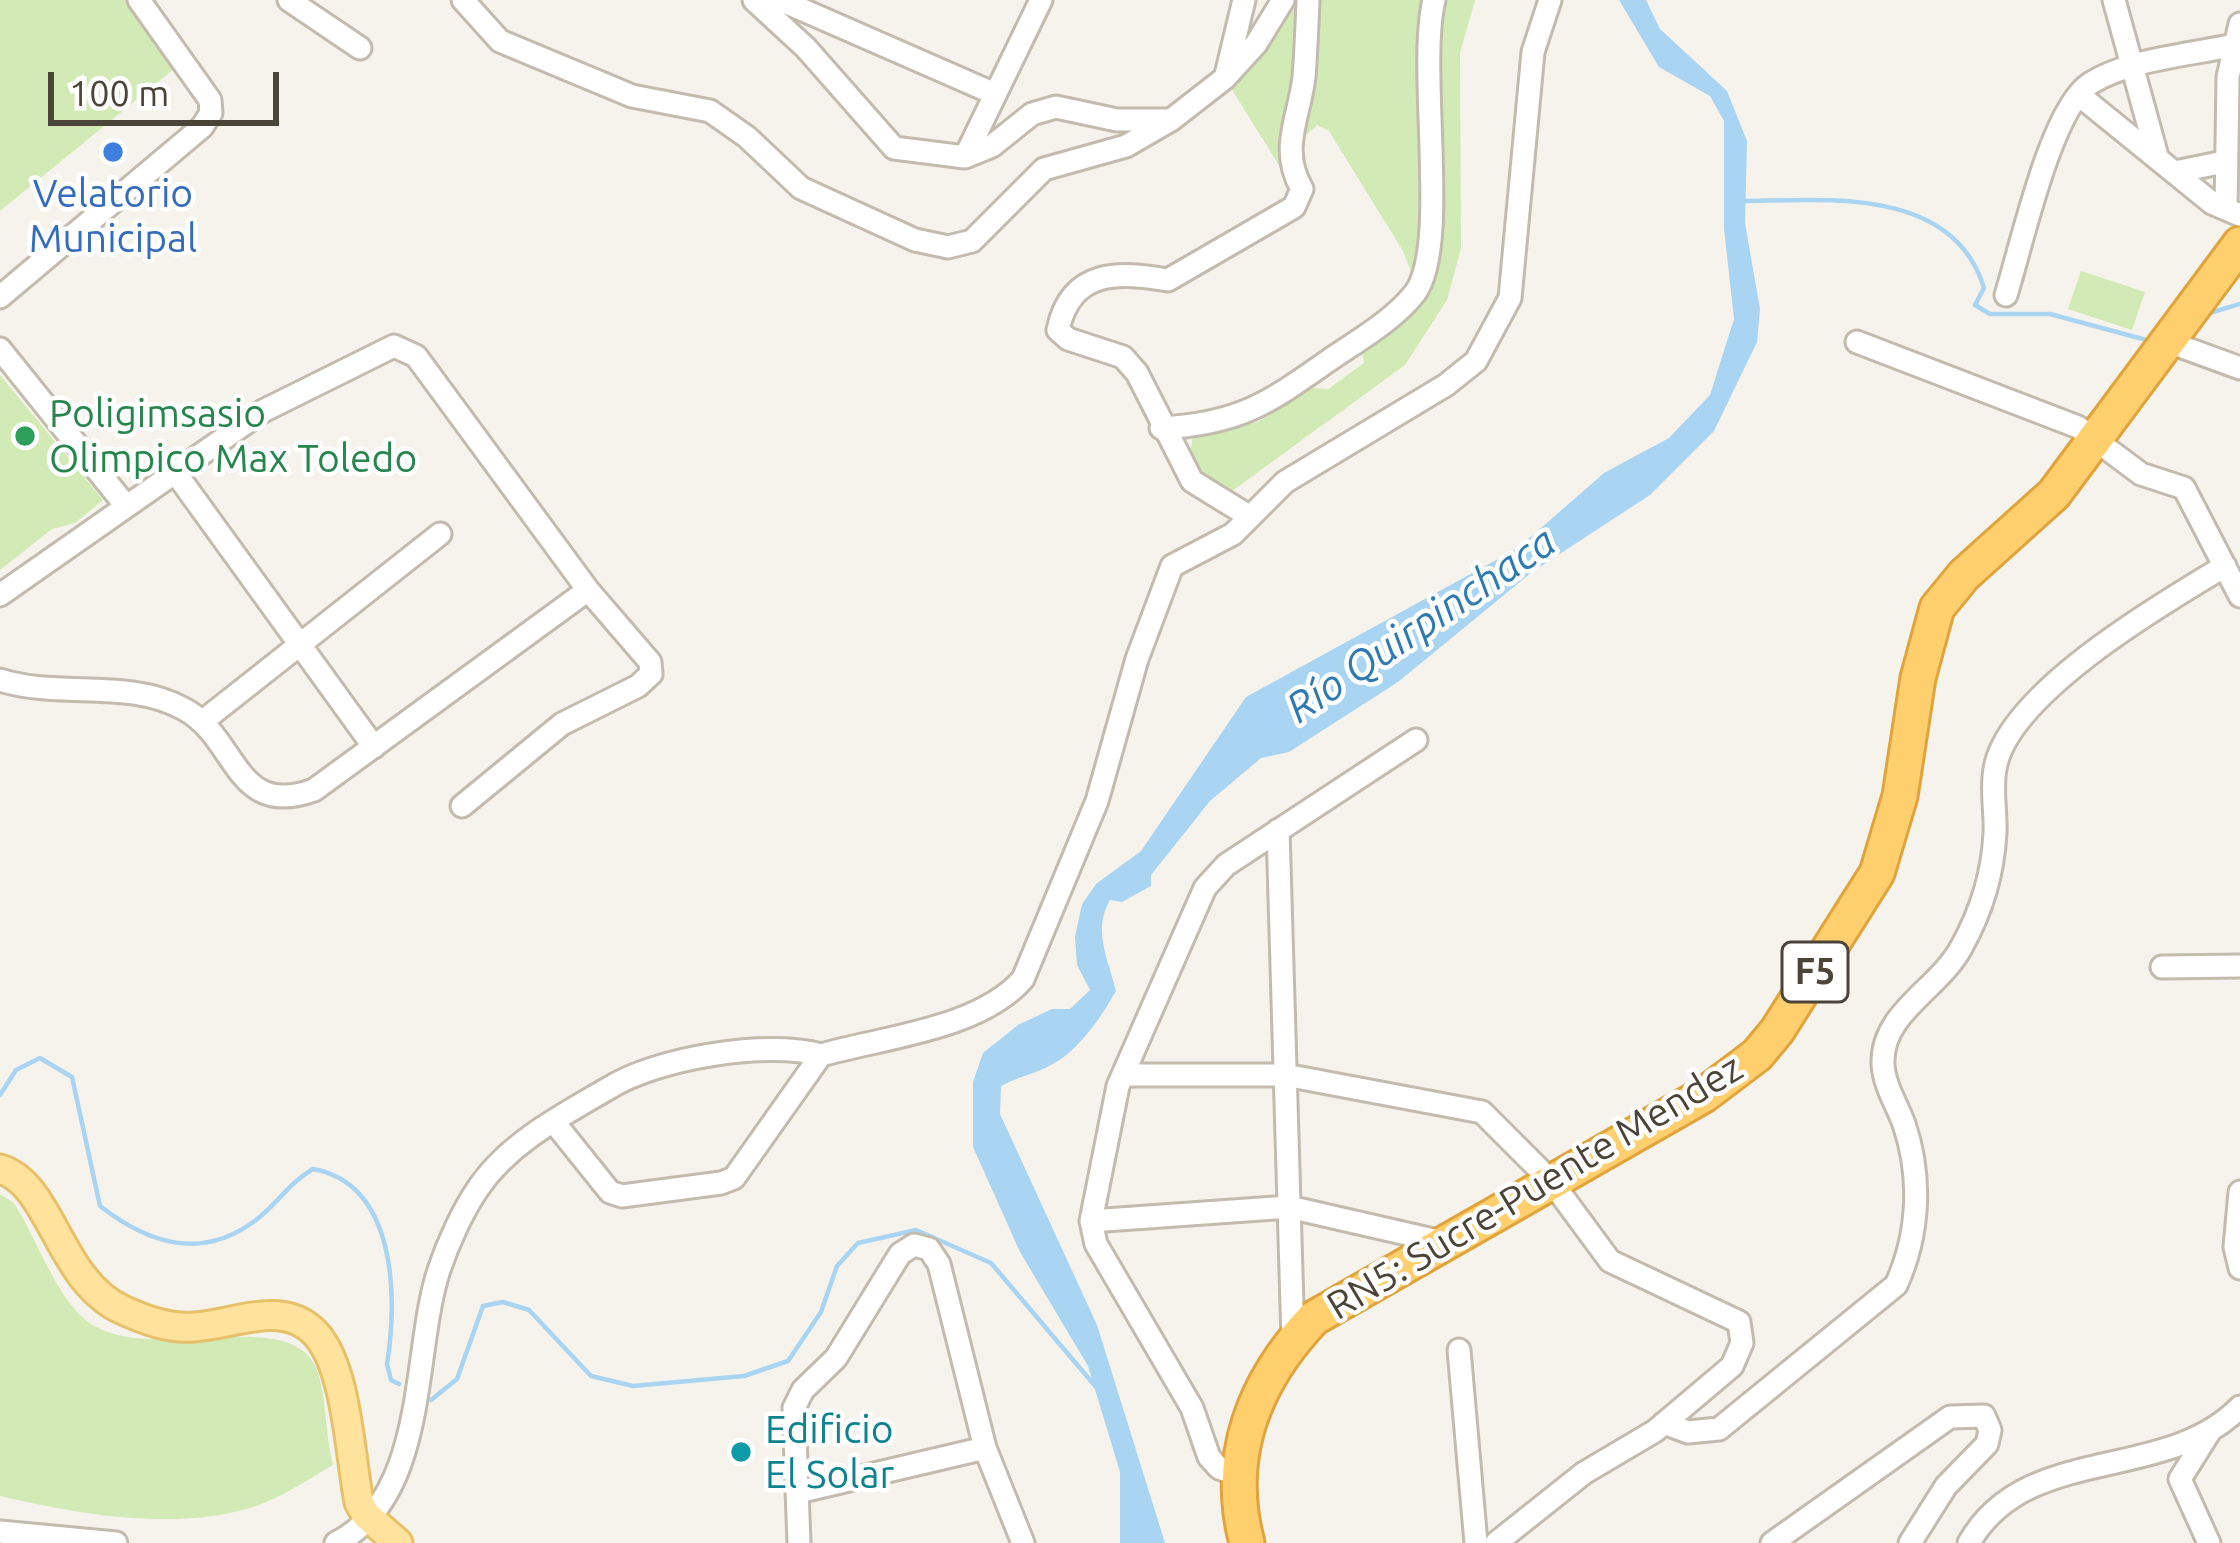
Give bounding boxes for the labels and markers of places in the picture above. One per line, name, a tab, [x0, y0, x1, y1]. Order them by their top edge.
marker: Velatorio Municipal	[100, 139, 126, 165]
place label: Velatorio Municipal	[29, 171, 197, 262]
place label: Poligimsasio Olimpico Max Toledo	[49, 391, 417, 482]
marker: Poligimsasio Olimpico Max Toledo	[12, 423, 38, 449]
place label: Edificio El Solar	[765, 1407, 894, 1498]
marker: Edificio El Solar	[728, 1439, 754, 1465]

